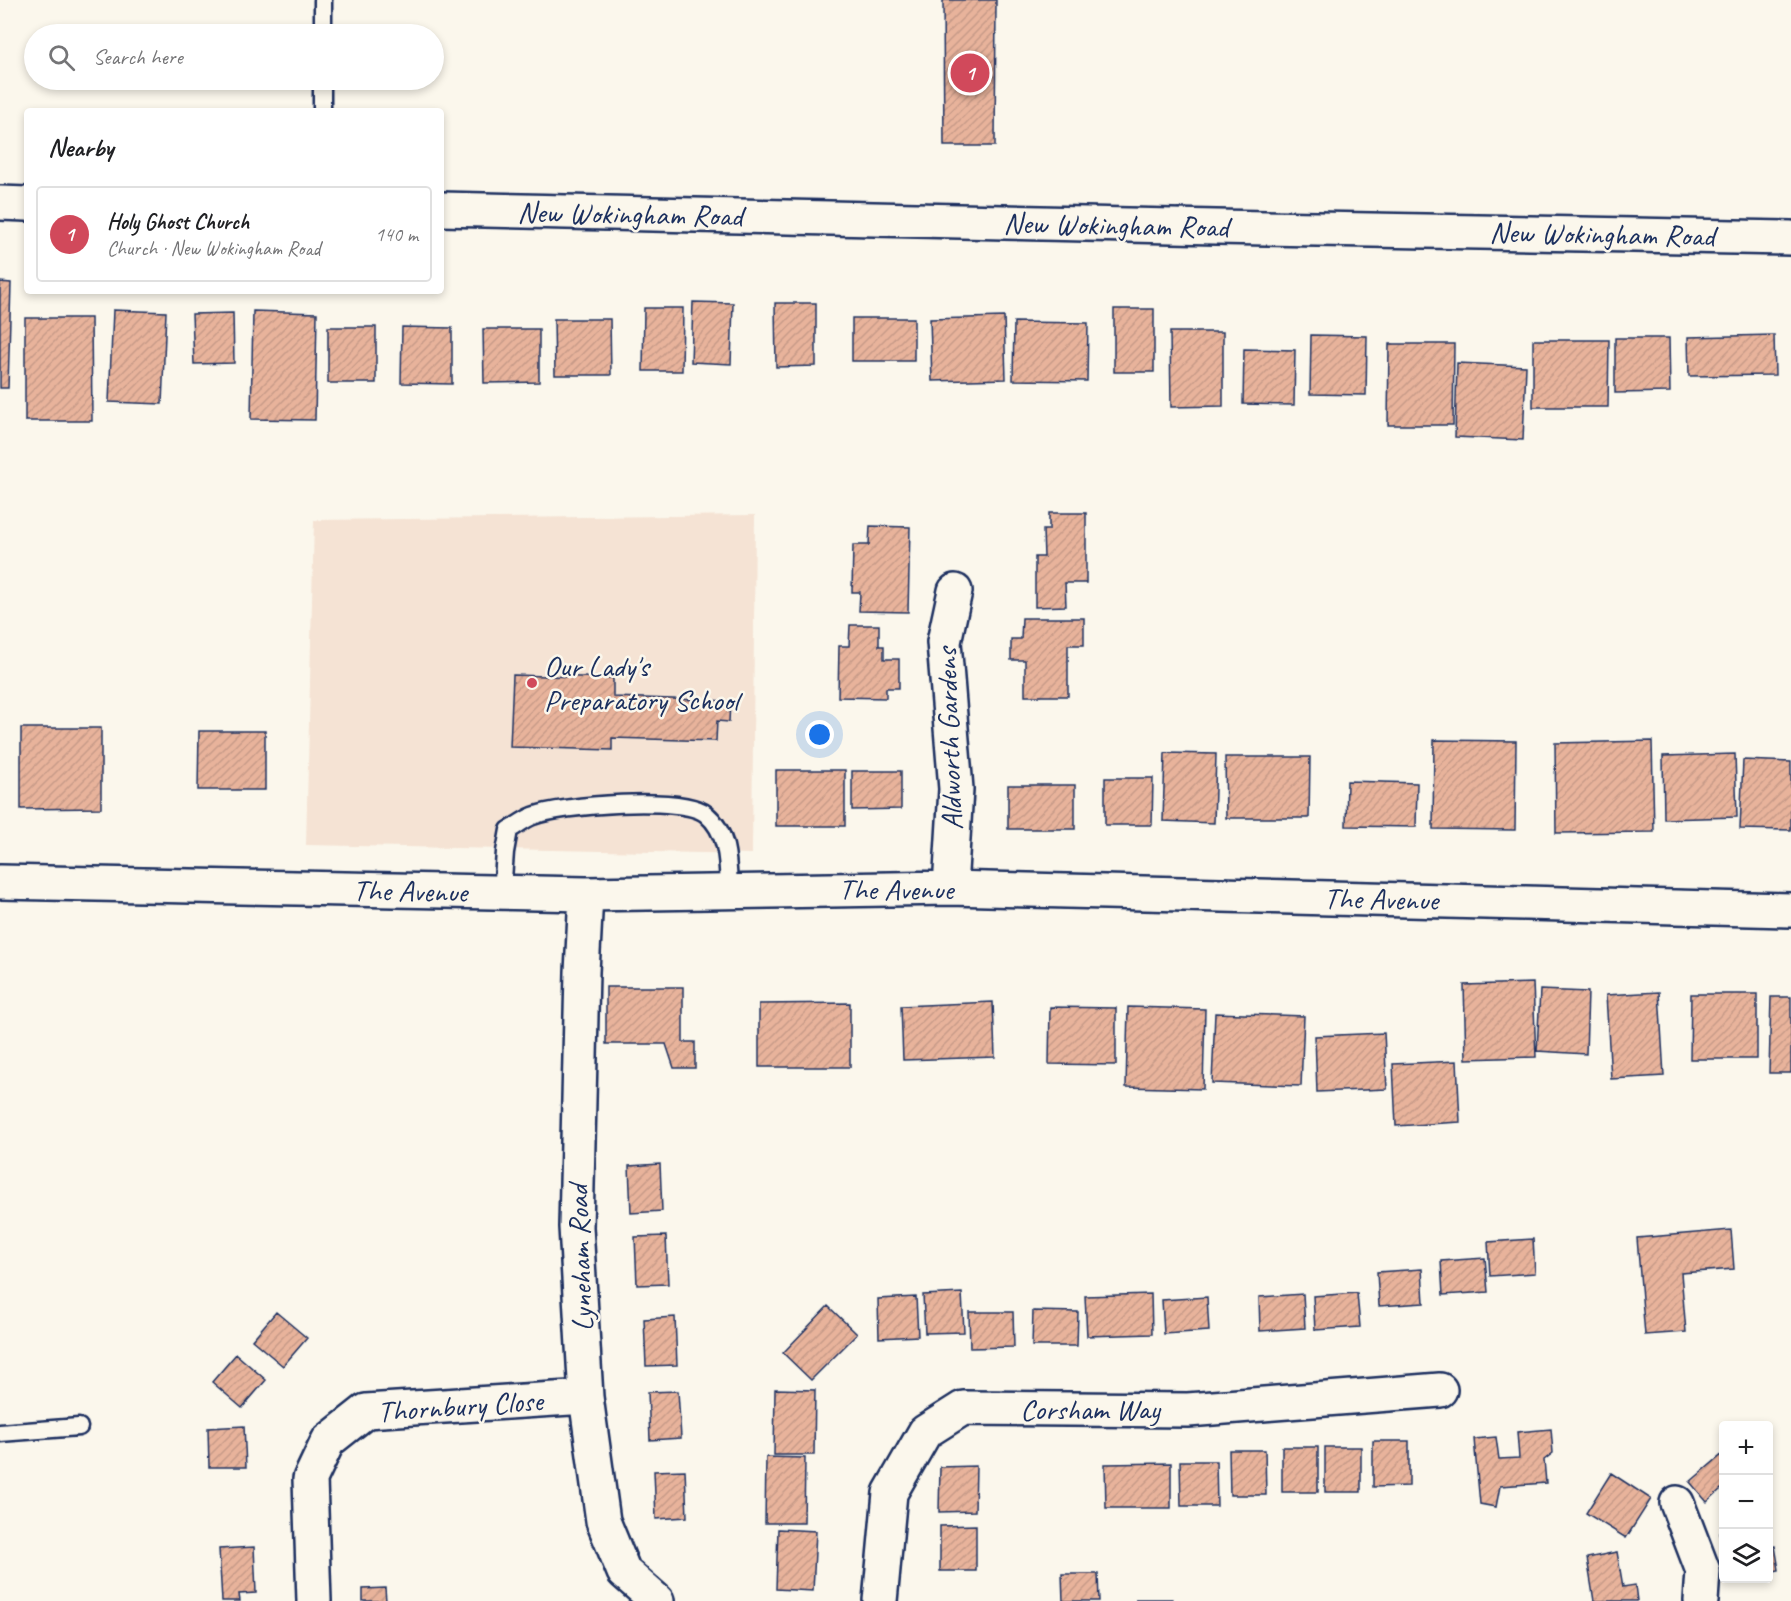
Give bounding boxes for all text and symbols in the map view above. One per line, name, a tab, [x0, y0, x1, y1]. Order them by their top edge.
search box	[24, 24, 444, 90]
icon: search	[45, 41, 78, 74]
text: Search here	[93, 43, 183, 71]
pin: 1	[950, 50, 990, 96]
text: Nearby	[48, 131, 113, 164]
street label: New Wokingham Road	[517, 193, 747, 235]
street label: New Wokingham Road	[1003, 204, 1233, 246]
text: Holy Ghost Church	[107, 208, 249, 236]
street label: New Wokingham Road	[1489, 213, 1719, 255]
text: 1	[65, 222, 74, 247]
text: 140 m	[375, 222, 418, 247]
text: Church · New Wokingham Road	[107, 236, 320, 261]
street label: Aldworth Gardens	[927, 644, 971, 831]
place label: Our Lady's Preparatory School	[544, 647, 743, 719]
marker: Our Lady's Preparatory School	[525, 676, 539, 690]
your location	[805, 720, 834, 749]
street label: The Avenue	[839, 870, 955, 908]
street label: The Avenue	[352, 871, 470, 911]
street label: The Avenue	[1323, 879, 1441, 919]
street label: Lyneham Road	[558, 1180, 602, 1332]
street label: Thornbury Close	[376, 1381, 546, 1431]
street label: Corsham Way	[1020, 1390, 1162, 1428]
map controls	[1719, 1421, 1773, 1583]
button: +	[1719, 1421, 1773, 1475]
button: −	[1719, 1475, 1773, 1529]
button: layers	[1719, 1529, 1773, 1583]

